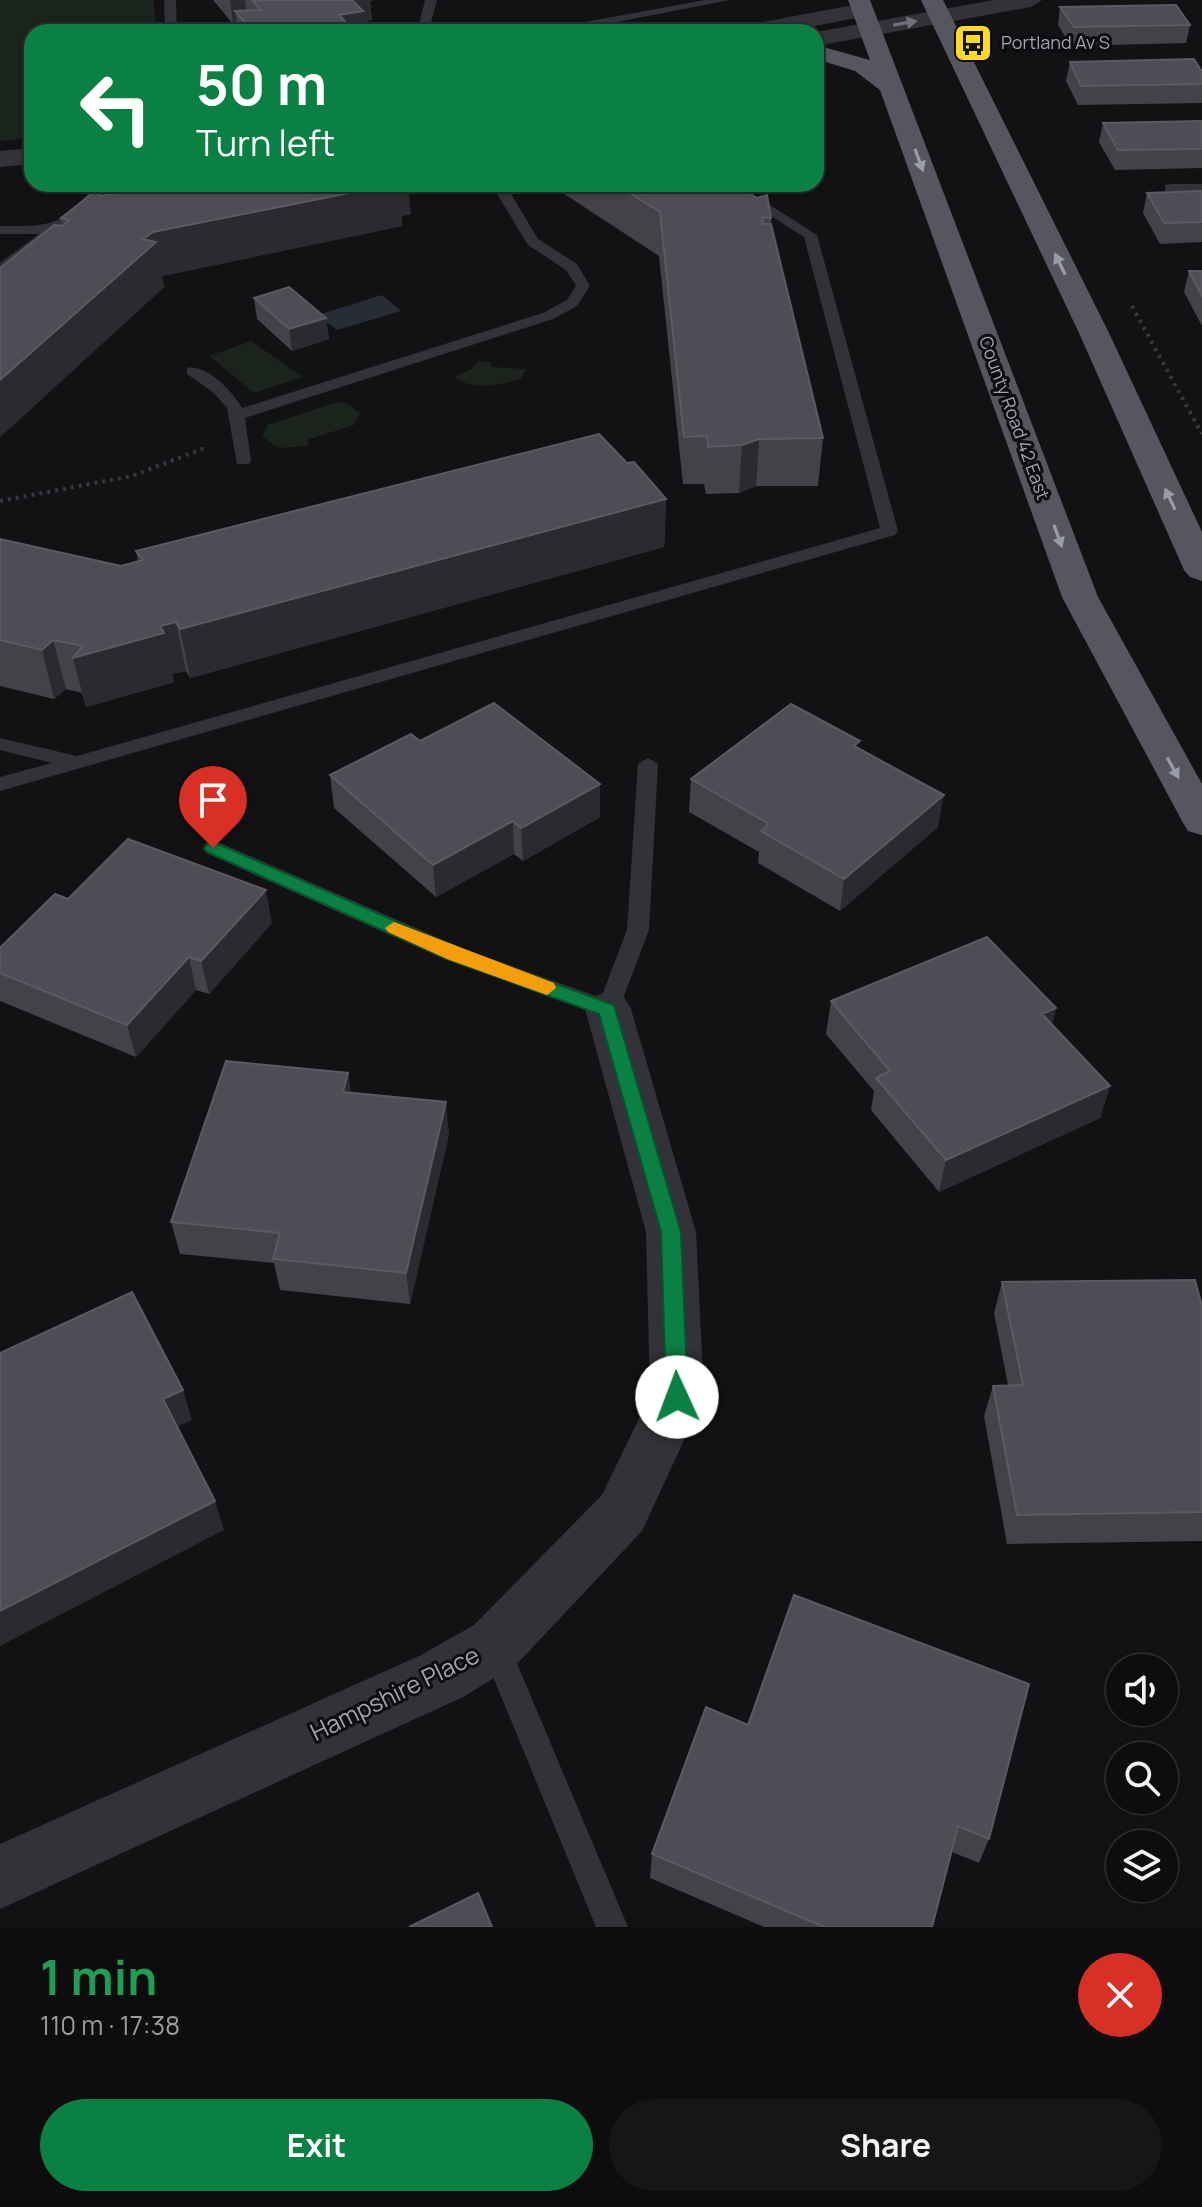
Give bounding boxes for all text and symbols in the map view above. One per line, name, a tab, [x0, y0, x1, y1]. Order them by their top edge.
one-way arrow	[893, 16, 918, 28]
bus stop icon: Portland Av S	[952, 22, 994, 64]
place label: Portland Av S	[1001, 30, 1110, 54]
text: 50 m	[196, 45, 327, 122]
icon: left	[64, 56, 168, 160]
text: Turn left	[196, 118, 335, 167]
one-way arrow	[913, 149, 926, 173]
one-way arrow	[1053, 252, 1067, 275]
street label: County Road 42 East	[974, 332, 1056, 503]
one-way arrow	[1163, 488, 1176, 511]
one-way arrow	[1052, 524, 1064, 548]
one-way arrow	[1166, 757, 1180, 779]
pin	[179, 766, 247, 848]
icon: arrive	[191, 778, 235, 822]
position arrow	[635, 1355, 719, 1439]
street label: Hampshire Place	[304, 1637, 484, 1748]
map controls	[1106, 1654, 1178, 1902]
button: sound	[1106, 1654, 1178, 1726]
button: search	[1106, 1742, 1178, 1814]
button: layers	[1106, 1830, 1178, 1902]
text: 1 min	[40, 1944, 157, 2009]
button: close	[1078, 1953, 1162, 2037]
text: 110 m · 17:38	[40, 2007, 180, 2043]
button: Exit	[40, 2099, 593, 2191]
button: Share	[609, 2099, 1162, 2191]

